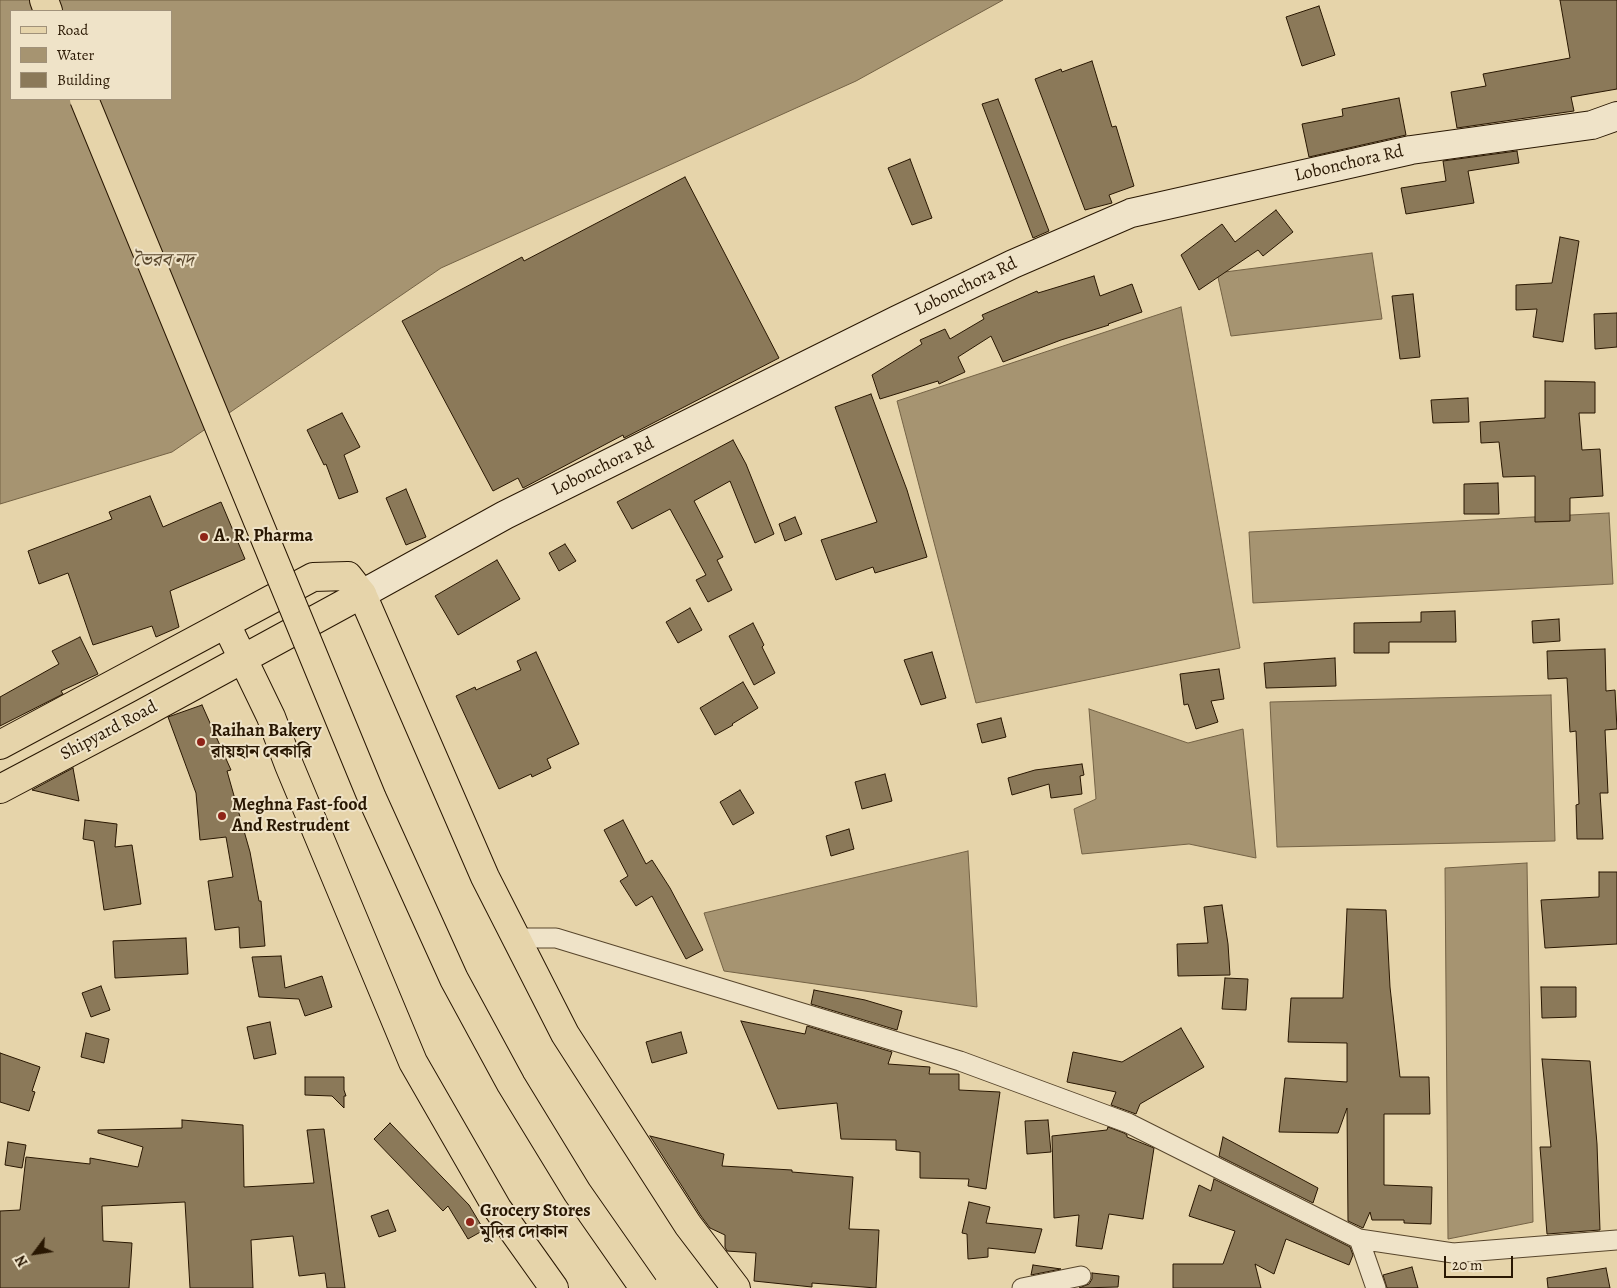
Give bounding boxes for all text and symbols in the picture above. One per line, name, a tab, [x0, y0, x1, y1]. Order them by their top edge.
legend	[10, 10, 172, 100]
text: Road	[57, 20, 88, 40]
text: Water	[57, 45, 94, 65]
text: Building	[57, 70, 110, 90]
street label: Lobonchora Rd	[1292, 141, 1406, 187]
water label: ভৈরব নদ	[132, 250, 194, 272]
street label: Lobonchora Rd	[911, 253, 1021, 321]
street label: Lobonchora Rd	[548, 433, 658, 501]
place label: A. R. Pharma	[214, 526, 313, 548]
marker: A. R. Pharma	[198, 531, 210, 543]
street label: Shipyard Road	[57, 696, 161, 766]
place label: Raihan Bakery রায়হান বেকারি	[211, 721, 321, 764]
marker: Raihan Bakery রায়হান বেকারি	[195, 736, 207, 748]
place label: Meghna Fast-food And Restrudent	[232, 795, 367, 838]
marker: Meghna Fast-food And Restrudent	[216, 810, 228, 822]
place label: Grocery Stores মুদির দোকান	[480, 1201, 591, 1244]
marker: Grocery Stores মুদির দোকান	[464, 1216, 476, 1228]
north arrow	[10, 1228, 60, 1278]
scale bar	[1447, 1246, 1516, 1278]
text: N	[11, 1252, 32, 1270]
text: 20 m	[1452, 1255, 1483, 1275]

